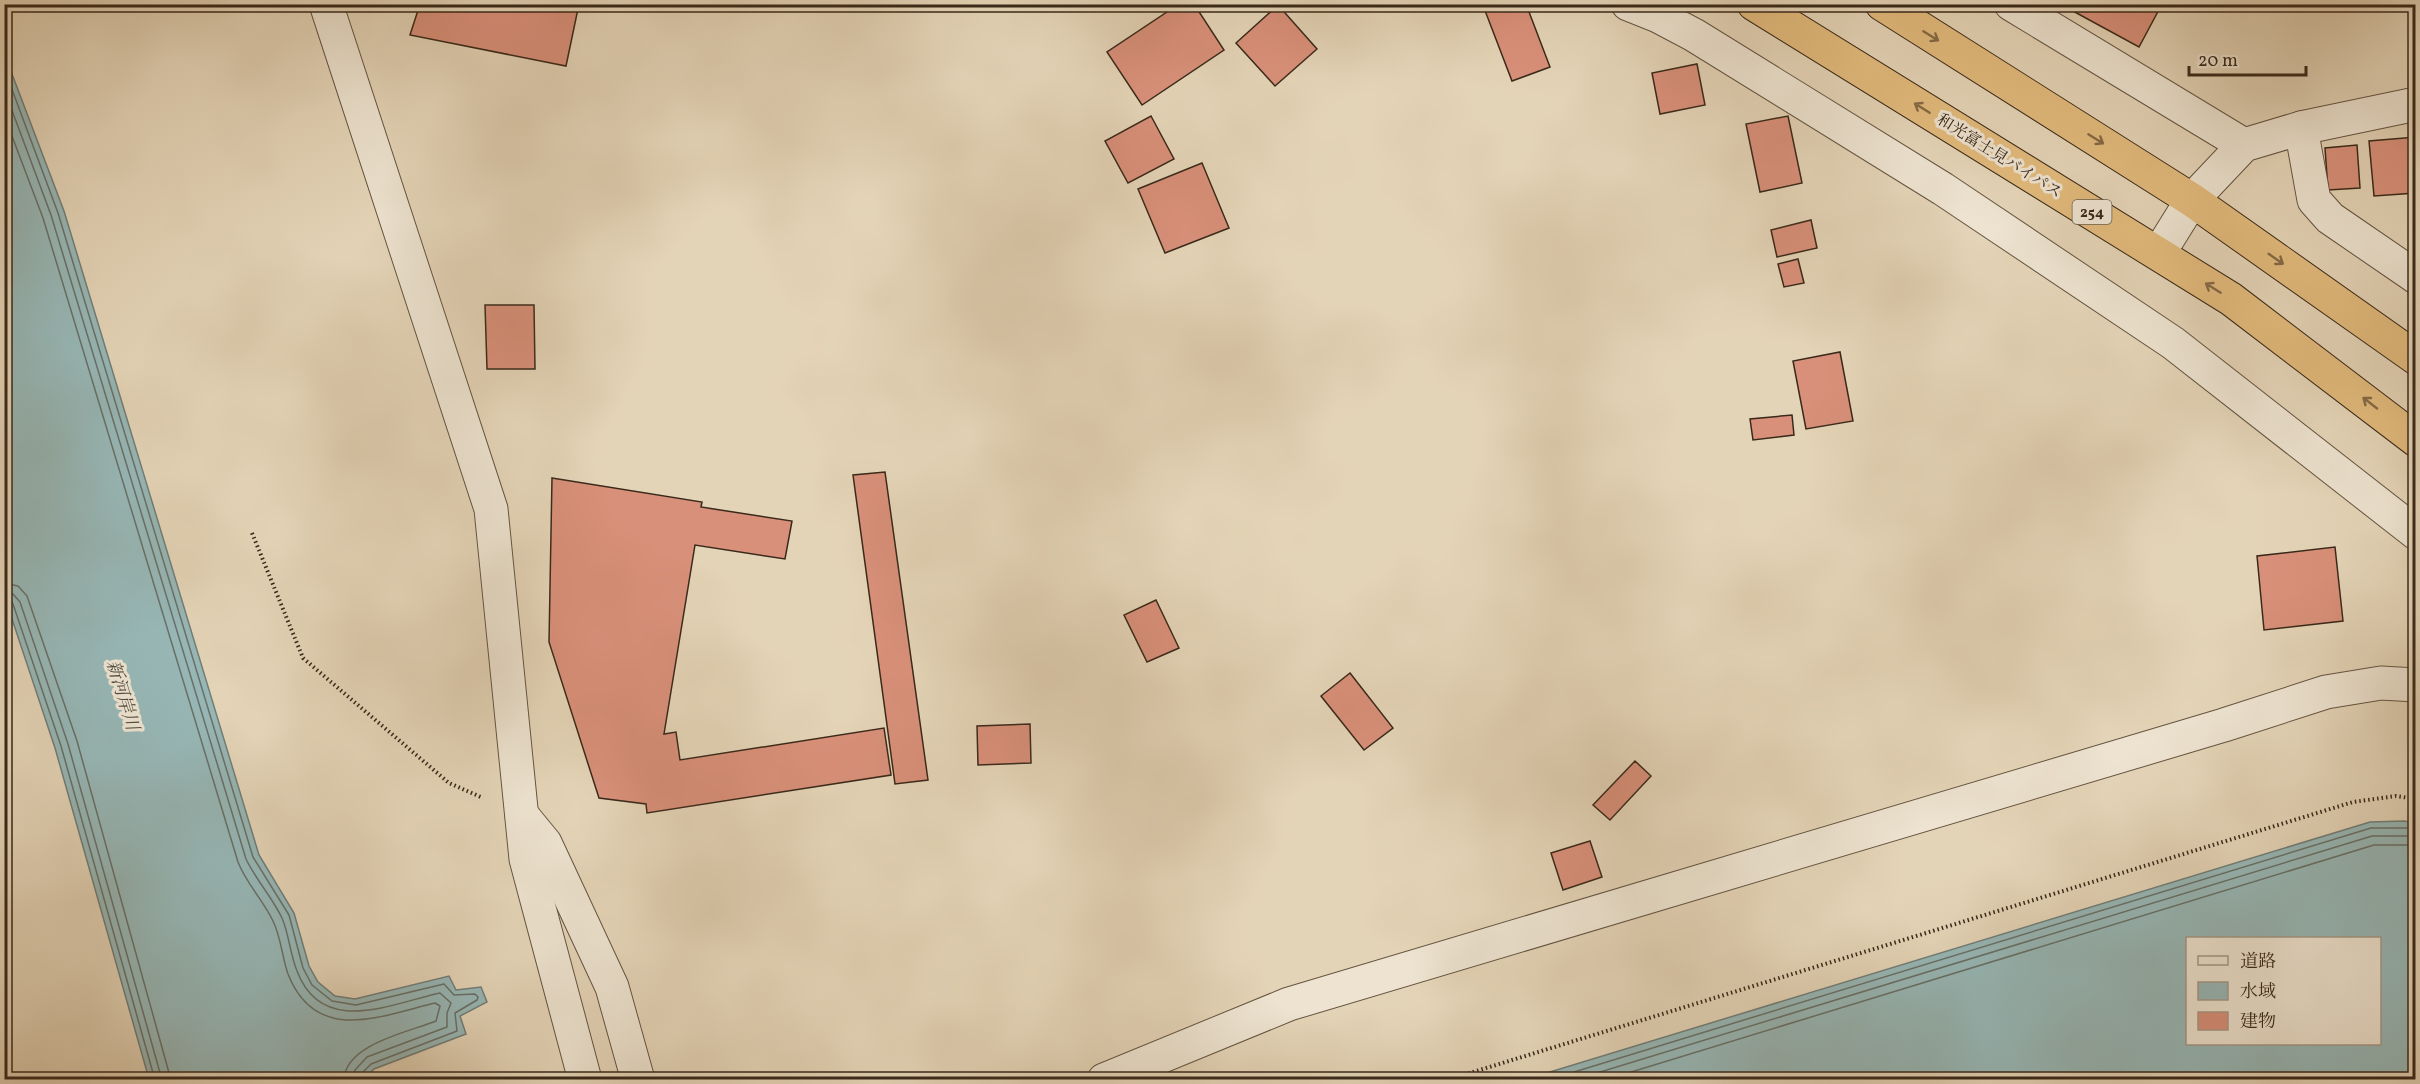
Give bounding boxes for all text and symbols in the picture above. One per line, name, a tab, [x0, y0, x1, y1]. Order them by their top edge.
one-way arrow	[1922, 30, 1939, 42]
scale bar	[2189, 39, 2306, 77]
text: 20 m	[2198, 49, 2238, 74]
one-way arrow	[1914, 101, 1931, 113]
street label: 和光富士見バイパス	[1932, 109, 2066, 204]
one-way arrow	[2087, 134, 2104, 146]
road number: 254	[2072, 200, 2112, 224]
one-way arrow	[2268, 253, 2284, 265]
one-way arrow	[2205, 281, 2222, 293]
one-way arrow	[2362, 397, 2378, 410]
water label: 新河岸川	[99, 657, 145, 735]
legend	[2186, 937, 2381, 1045]
text: 道路	[2240, 950, 2276, 975]
text: 水域	[2240, 980, 2276, 1005]
text: 建物	[2240, 1010, 2276, 1035]

